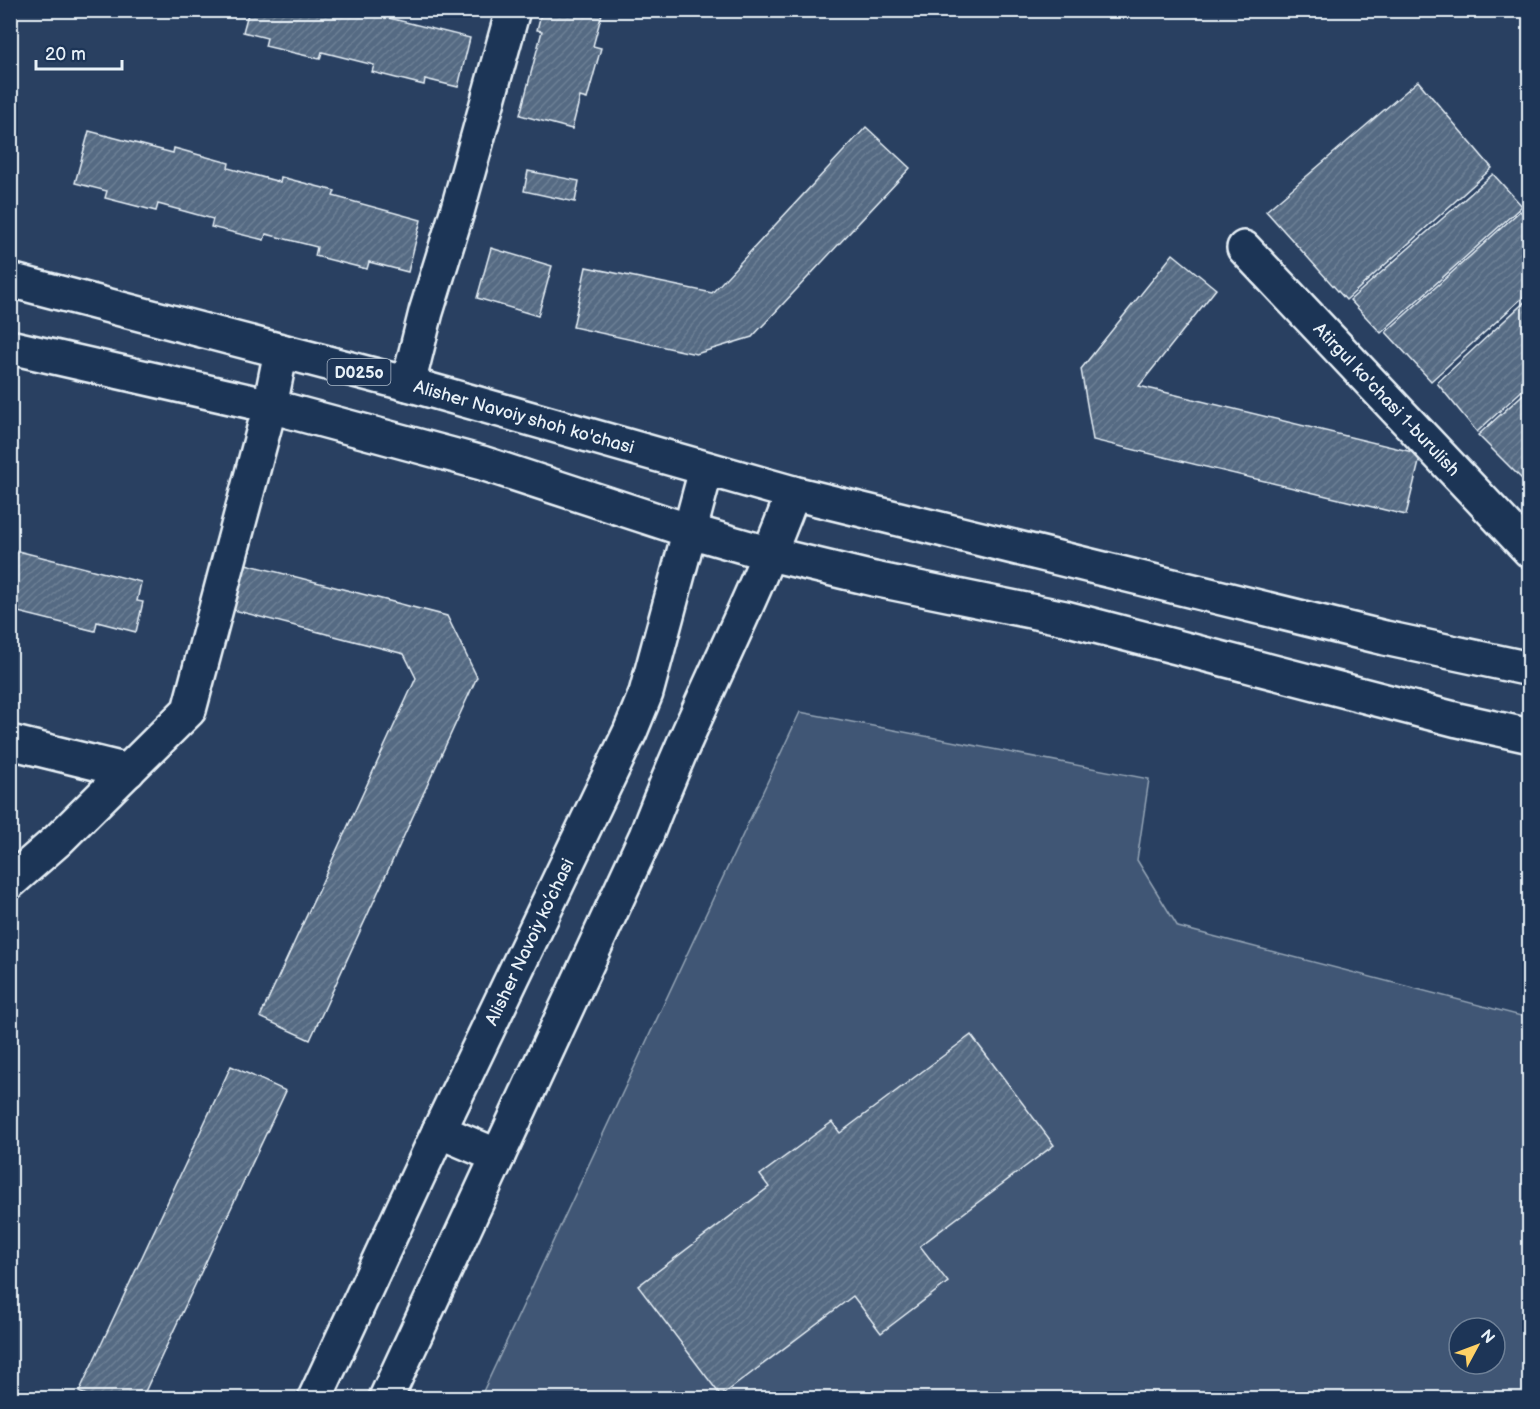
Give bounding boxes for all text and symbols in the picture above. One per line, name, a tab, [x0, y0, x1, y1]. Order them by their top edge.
scale bar	[36, 33, 122, 71]
text: 20 m	[45, 44, 86, 65]
street label: Atirgul ko'chasi 1-burulish	[1309, 318, 1464, 481]
road number: D025o	[328, 359, 391, 385]
street label: Alisher Navoiy shoh ko'chasi	[411, 376, 636, 458]
street label: Alisher Navoiy ko’chasi	[481, 855, 579, 1029]
north arrow	[1447, 1316, 1507, 1376]
text: N	[1476, 1326, 1498, 1348]

